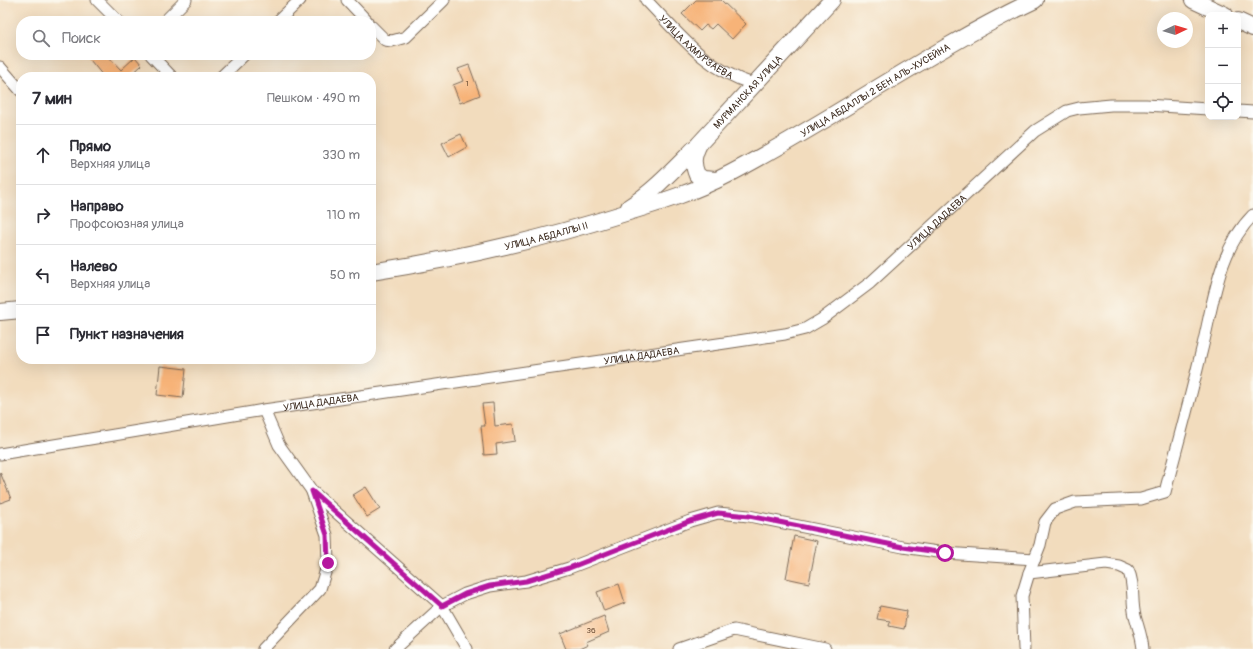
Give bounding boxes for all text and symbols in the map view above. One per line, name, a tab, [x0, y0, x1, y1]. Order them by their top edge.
north arrow	[1157, 12, 1193, 48]
map controls	[1205, 12, 1241, 120]
button: +	[1205, 12, 1241, 48]
street label: УЛИЦА АХМУРЗАЕВА	[656, 13, 735, 82]
search box	[16, 16, 376, 60]
icon: search	[30, 27, 52, 49]
text: Поиск	[62, 29, 101, 48]
street label: УЛИЦА АБДАЛЛЫ 2 БЕН АЛЬ-ХУСЕЙНА	[799, 41, 953, 140]
button: −	[1205, 48, 1241, 84]
street label: МУРМАНСКАЯ УЛИЦА	[711, 52, 786, 132]
house number: 1	[465, 79, 469, 88]
button: locate	[1205, 84, 1241, 120]
text: 7 мин	[32, 88, 72, 109]
text: Пешком · 490 m	[267, 90, 360, 106]
text: Прямо	[70, 137, 111, 156]
icon: ahead	[32, 144, 54, 166]
text: 330 m	[322, 147, 360, 163]
text: Верхняя улица	[70, 156, 150, 172]
street label: УЛИЦА ДАДАЕВА	[905, 192, 970, 253]
text: Направо	[70, 197, 124, 216]
icon: right	[32, 204, 54, 226]
text: 110 m	[327, 207, 360, 223]
text: Профсоюзная улица	[70, 216, 184, 232]
street label: УЛИЦА АБДАЛЛЫ II	[503, 220, 590, 253]
text: Налево	[70, 257, 117, 276]
icon: left	[32, 264, 54, 286]
text: 50 m	[330, 267, 360, 283]
text: Верхняя улица	[70, 276, 150, 292]
icon: arrive	[32, 324, 54, 346]
text: Пункт назначения	[70, 325, 184, 344]
street label: УЛИЦА ДАДАЕВА	[603, 345, 681, 368]
street label: УЛИЦА ДАДАЕВА	[282, 391, 360, 414]
route start	[936, 544, 954, 562]
route end	[319, 554, 337, 572]
house number: 36	[586, 626, 596, 635]

